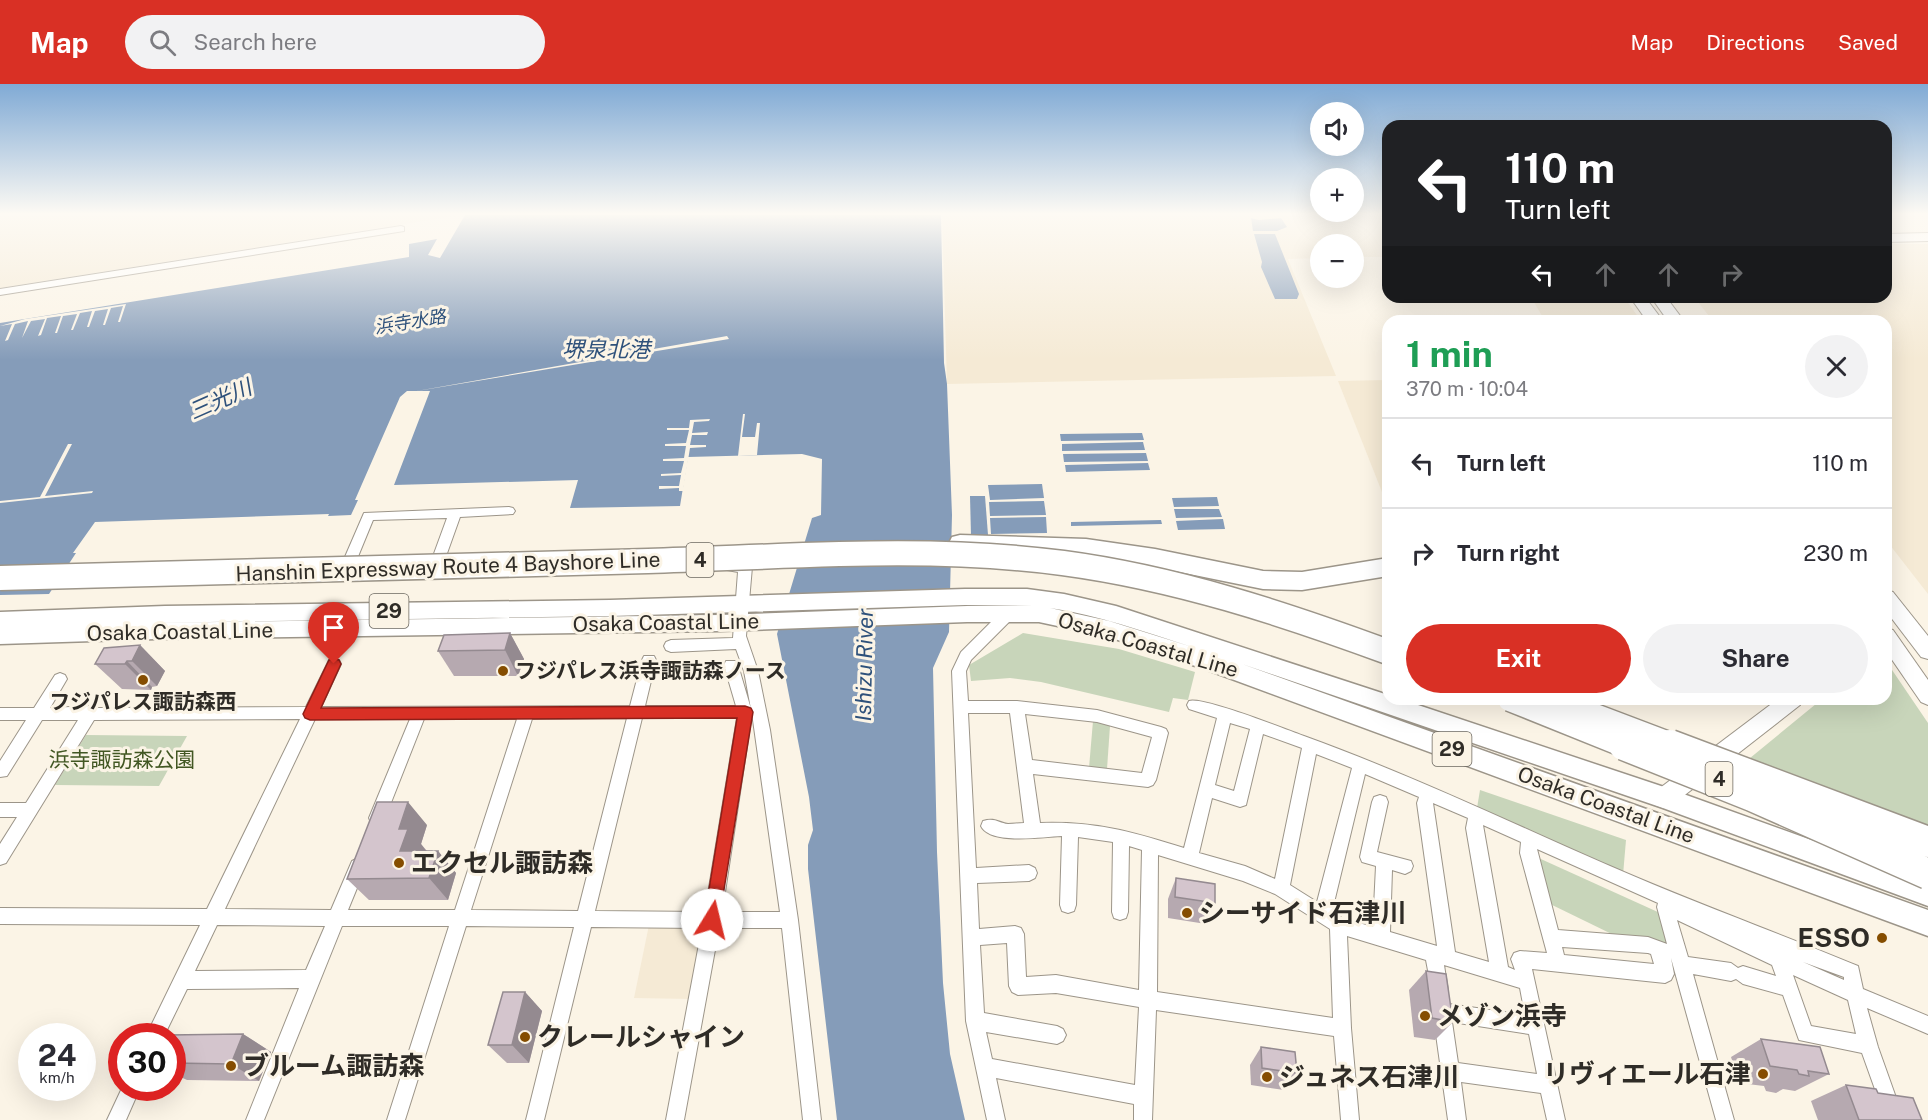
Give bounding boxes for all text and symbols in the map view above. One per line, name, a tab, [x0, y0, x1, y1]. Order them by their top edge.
search box	[125, 15, 545, 69]
text: Map	[30, 26, 89, 59]
icon: search	[146, 26, 179, 59]
text: Search here	[194, 29, 317, 55]
text: Map	[1631, 30, 1673, 55]
text: Directions	[1706, 30, 1805, 55]
text: Saved	[1838, 30, 1898, 55]
map controls	[1310, 102, 1364, 288]
button: sound	[1310, 102, 1364, 156]
text: 110 m	[1505, 143, 1615, 192]
icon: left	[1406, 144, 1484, 222]
button: +	[1310, 168, 1364, 222]
text: Turn left	[1505, 193, 1611, 225]
button: −	[1310, 234, 1364, 288]
icon: left	[1526, 258, 1559, 291]
icon: ahead	[1589, 258, 1622, 291]
icon: ahead	[1652, 258, 1685, 291]
icon: right	[1715, 258, 1748, 291]
water label: 浜寺水路	[373, 305, 449, 338]
text: 1 min	[1406, 333, 1493, 375]
button: close	[1805, 335, 1868, 398]
water label: 堺泉北港	[562, 336, 653, 362]
water label: 三光川	[185, 373, 257, 424]
text: 370 m · 10:04	[1406, 377, 1528, 401]
icon: left	[1406, 447, 1439, 480]
text: Turn left	[1457, 450, 1546, 476]
text: 110 m	[1812, 450, 1868, 476]
icon: right	[1406, 537, 1439, 570]
text: Turn right	[1457, 540, 1560, 566]
text: 230 m	[1803, 540, 1868, 566]
road number: 4	[686, 543, 714, 577]
street label: Hanshin Expressway Route 4 Bayshore Line	[235, 547, 661, 586]
road number: 29	[370, 594, 408, 628]
pin	[308, 602, 359, 664]
street label: Osaka Coastal Line	[1055, 607, 1241, 682]
street label: Osaka Coastal Line	[573, 608, 759, 637]
water label: Ishizu River	[850, 608, 878, 722]
icon: arrive	[317, 611, 350, 644]
street label: Osaka Coastal Line	[87, 617, 273, 646]
button: Exit	[1406, 624, 1631, 693]
button: Share	[1643, 624, 1868, 693]
place label: フジパレス浜寺諏訪森ノース	[515, 658, 786, 683]
marker: フジパレス浜寺諏訪森ノース	[496, 664, 510, 678]
marker: フジパレス諏訪森西	[136, 673, 150, 687]
place label: フジパレス諏訪森西	[49, 689, 237, 714]
road number: 29	[1432, 732, 1472, 766]
park label: 浜寺諏訪森公園	[49, 747, 196, 772]
street label: Osaka Coastal Line	[1514, 761, 1698, 848]
road number: 4	[1706, 762, 1732, 796]
place label: エクセル諏訪森	[411, 847, 593, 878]
marker: エクセル諏訪森	[392, 856, 406, 870]
position arrow	[680, 888, 744, 952]
place label: シーサイド石津川	[1199, 897, 1406, 928]
marker: シーサイド石津川	[1180, 906, 1194, 920]
place label: ESSO	[1798, 922, 1870, 953]
marker: ESSO	[1875, 931, 1889, 945]
place label: メゾン浜寺	[1437, 1000, 1567, 1031]
marker: メゾン浜寺	[1418, 1009, 1432, 1023]
place label: クレールシャイン	[537, 1021, 745, 1052]
speed limit sign: 30	[108, 1023, 186, 1101]
marker: クレールシャイン	[518, 1030, 532, 1044]
text: 24	[38, 1037, 76, 1073]
place label: ブルーム諏訪森	[243, 1050, 424, 1081]
place label: リヴィエール石津	[1543, 1058, 1751, 1089]
marker: ブルーム諏訪森	[224, 1059, 238, 1073]
place label: ジュネス石津川	[1279, 1061, 1459, 1092]
marker: リヴィエール石津	[1756, 1067, 1770, 1081]
text: km/h	[39, 1069, 75, 1086]
marker: ジュネス石津川	[1260, 1070, 1274, 1084]

